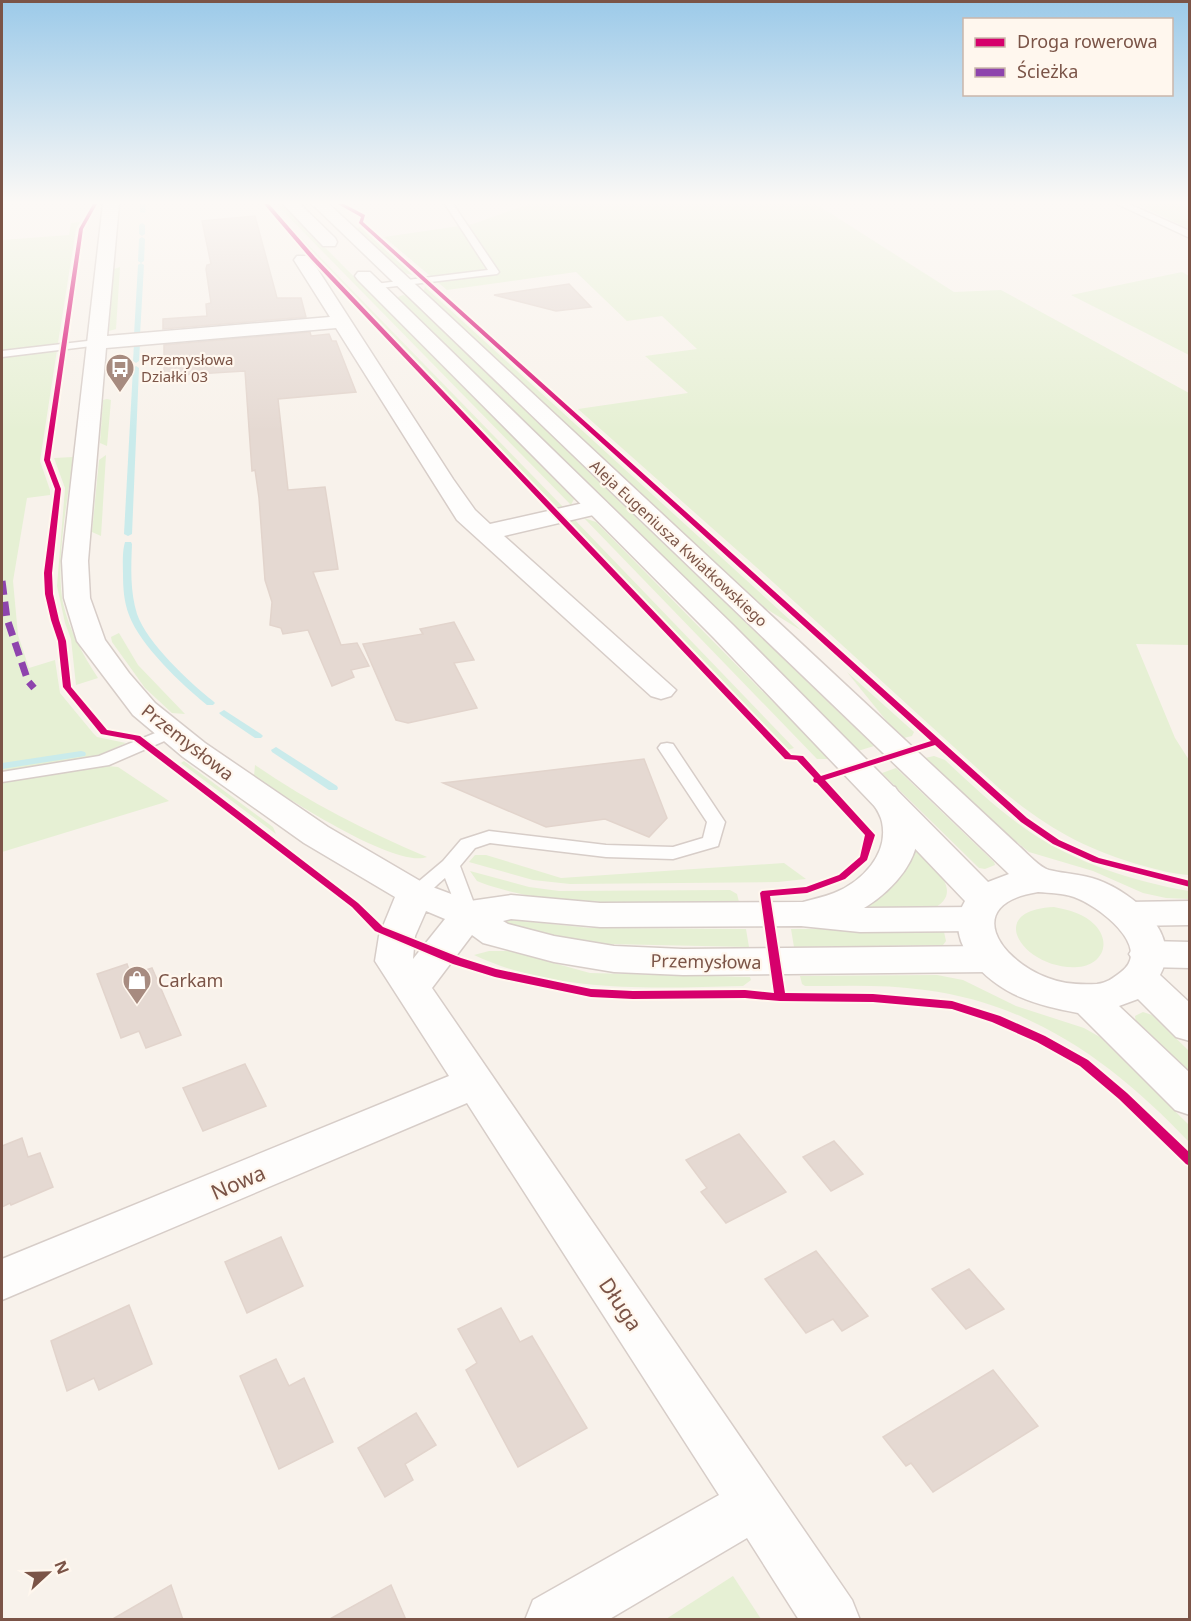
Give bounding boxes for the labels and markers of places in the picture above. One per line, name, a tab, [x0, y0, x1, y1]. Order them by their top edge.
place label: Przemysłowa Działki 03	[141, 349, 234, 386]
bus stop icon: Przemysłowa Działki 03	[104, 352, 136, 394]
shop icon: Carkam	[121, 964, 153, 1006]
place label: Carkam	[158, 968, 223, 992]

